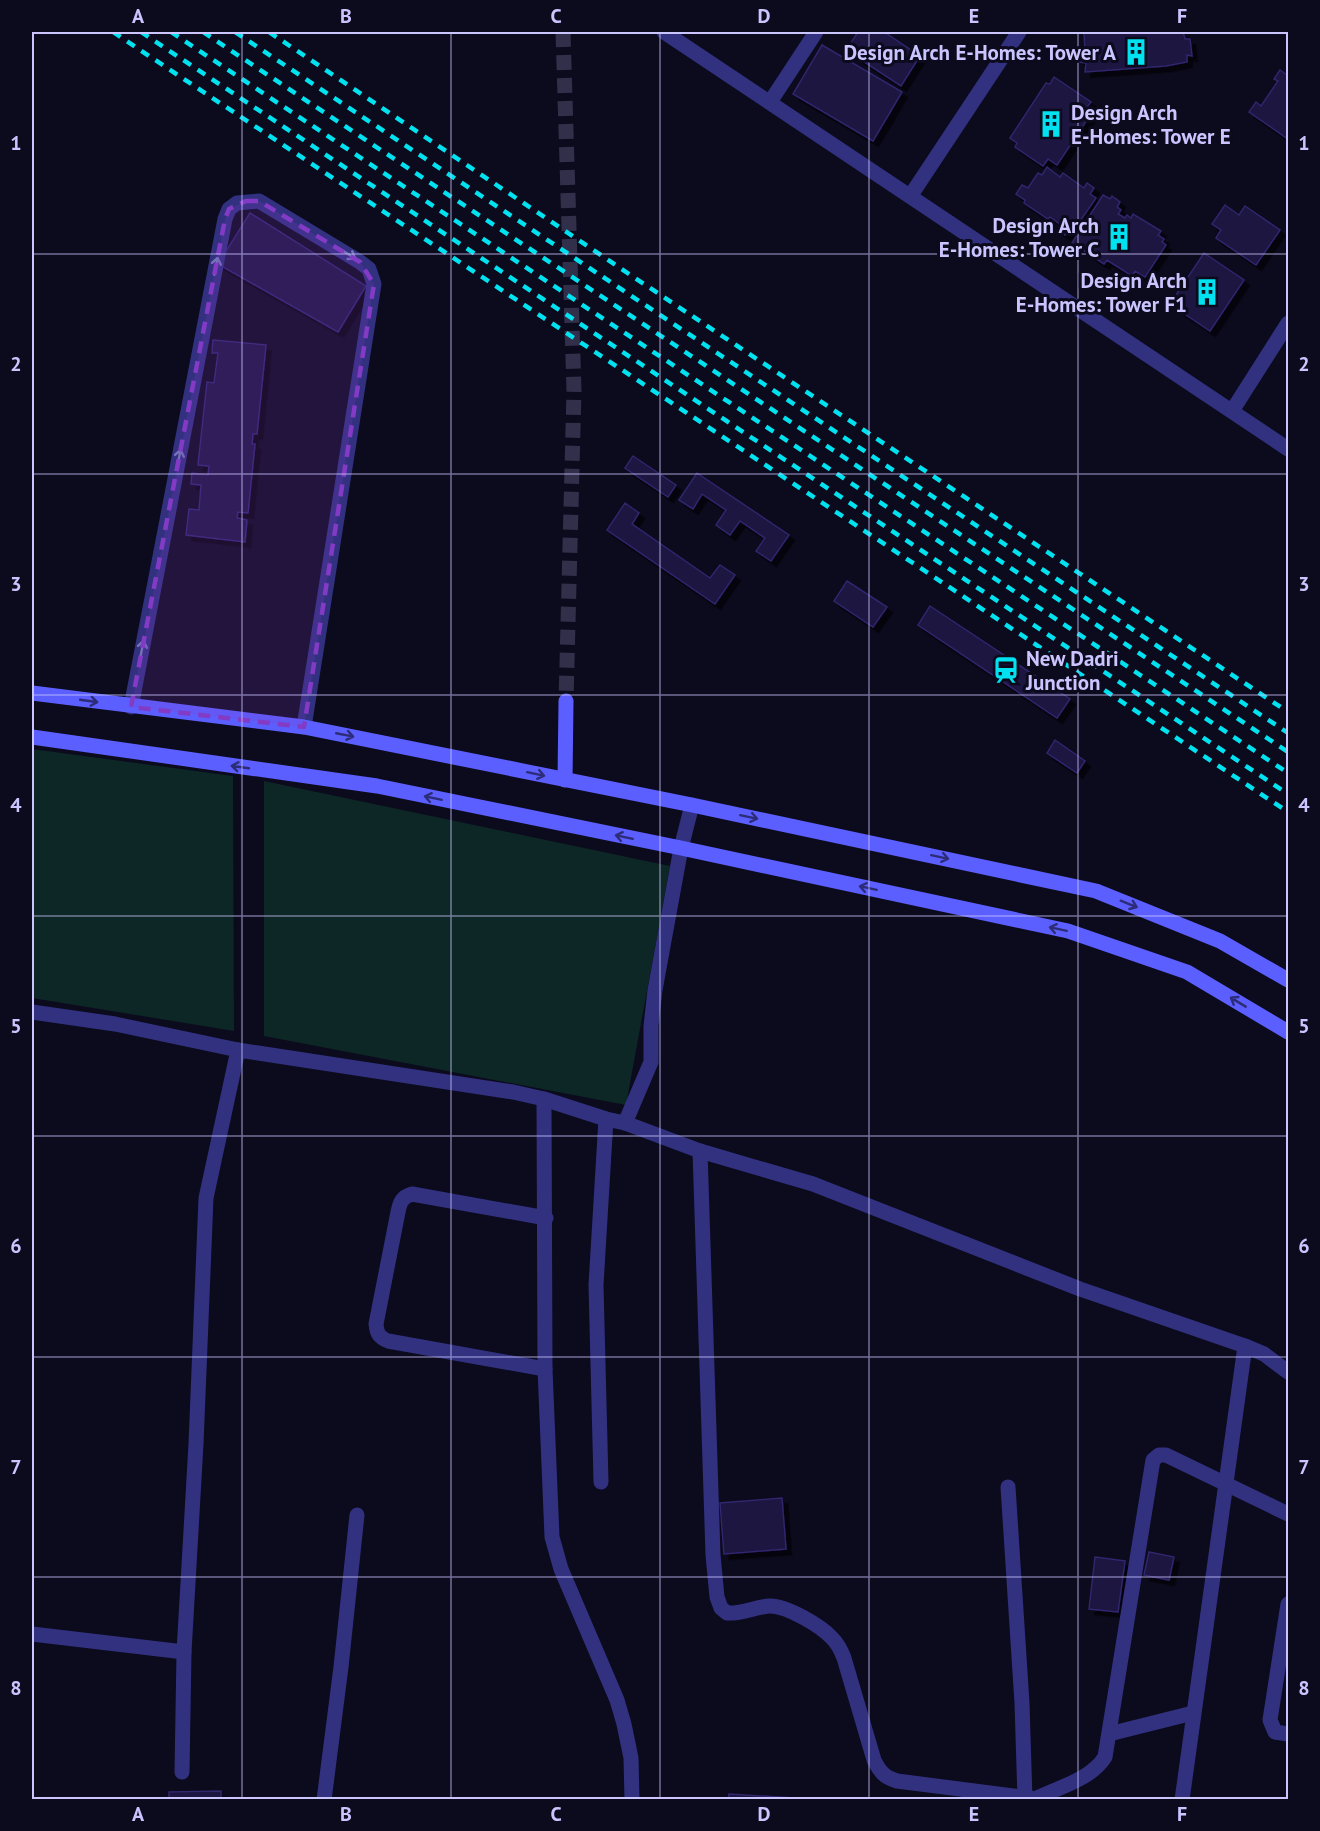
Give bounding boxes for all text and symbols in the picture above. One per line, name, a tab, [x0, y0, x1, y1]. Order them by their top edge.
text: A	[132, 3, 145, 29]
text: B	[340, 3, 352, 29]
text: C	[550, 3, 562, 29]
text: D	[758, 3, 771, 29]
text: E	[969, 3, 979, 29]
text: F	[1177, 3, 1187, 29]
building icon: Design Arch E-Homes: Tower A	[1121, 37, 1151, 67]
place label: Design Arch E-Homes: Tower A	[844, 39, 1116, 66]
place label: Design Arch E-Homes: Tower E	[1071, 99, 1231, 150]
building icon: Design Arch E-Homes: Tower E	[1036, 109, 1066, 139]
text: 1	[10, 130, 22, 156]
text: 1	[1298, 130, 1310, 156]
place label: Design Arch E-Homes: Tower C	[939, 212, 1099, 263]
building icon: Design Arch E-Homes: Tower C	[1104, 222, 1134, 252]
one-way arrow	[339, 249, 356, 261]
one-way arrow	[210, 257, 221, 277]
place label: Design Arch E-Homes: Tower F1	[1016, 267, 1187, 318]
building icon: Design Arch E-Homes: Tower F1	[1192, 277, 1222, 307]
text: 2	[10, 351, 22, 377]
text: 2	[1298, 351, 1310, 377]
one-way arrow	[174, 449, 185, 468]
text: 3	[10, 571, 22, 597]
text: 3	[1298, 571, 1310, 597]
one-way arrow	[137, 640, 148, 660]
place label: New Dadri Junction	[1025, 645, 1119, 696]
station icon: New Dadri Junction	[991, 655, 1021, 685]
one-way arrow	[79, 695, 99, 706]
one-way arrow	[335, 730, 354, 741]
one-way arrow	[231, 761, 251, 772]
one-way arrow	[526, 769, 545, 780]
one-way arrow	[423, 791, 442, 803]
text: 4	[10, 792, 22, 818]
text: 4	[1298, 792, 1310, 818]
one-way arrow	[739, 812, 758, 823]
one-way arrow	[614, 831, 634, 842]
one-way arrow	[930, 852, 949, 863]
one-way arrow	[858, 882, 877, 894]
one-way arrow	[1119, 900, 1137, 911]
one-way arrow	[1049, 923, 1069, 934]
one-way arrow	[1230, 996, 1247, 1008]
text: 5	[10, 1013, 22, 1039]
text: 5	[1298, 1013, 1310, 1039]
text: 6	[10, 1233, 22, 1259]
text: 6	[1298, 1233, 1310, 1259]
text: 7	[10, 1454, 22, 1480]
text: 7	[1298, 1454, 1310, 1480]
text: 8	[10, 1675, 22, 1701]
text: 8	[1298, 1675, 1310, 1701]
text: A	[132, 1801, 145, 1827]
text: B	[340, 1801, 352, 1827]
text: C	[550, 1801, 562, 1827]
text: D	[758, 1801, 771, 1827]
text: E	[969, 1801, 979, 1827]
text: F	[1177, 1801, 1187, 1827]

